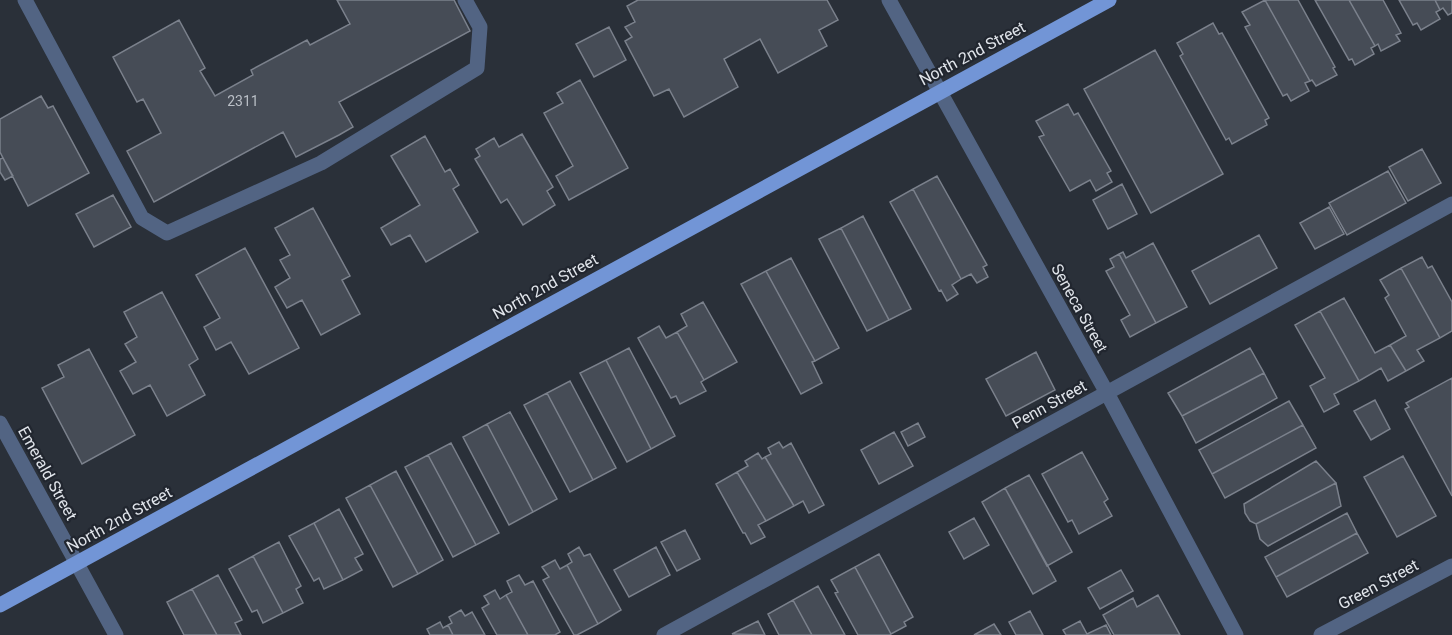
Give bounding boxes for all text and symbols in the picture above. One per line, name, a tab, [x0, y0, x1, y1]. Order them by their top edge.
street label: North 2nd Street	[916, 17, 1029, 89]
house number: 2311	[227, 93, 259, 109]
street label: North 2nd Street	[489, 250, 601, 323]
street label: Seneca Street	[1047, 261, 1112, 356]
street label: Penn Street	[1009, 376, 1090, 433]
street label: Emerald Street	[14, 423, 81, 524]
street label: North 2nd Street	[63, 483, 175, 556]
street label: Green Street	[1335, 555, 1422, 614]

